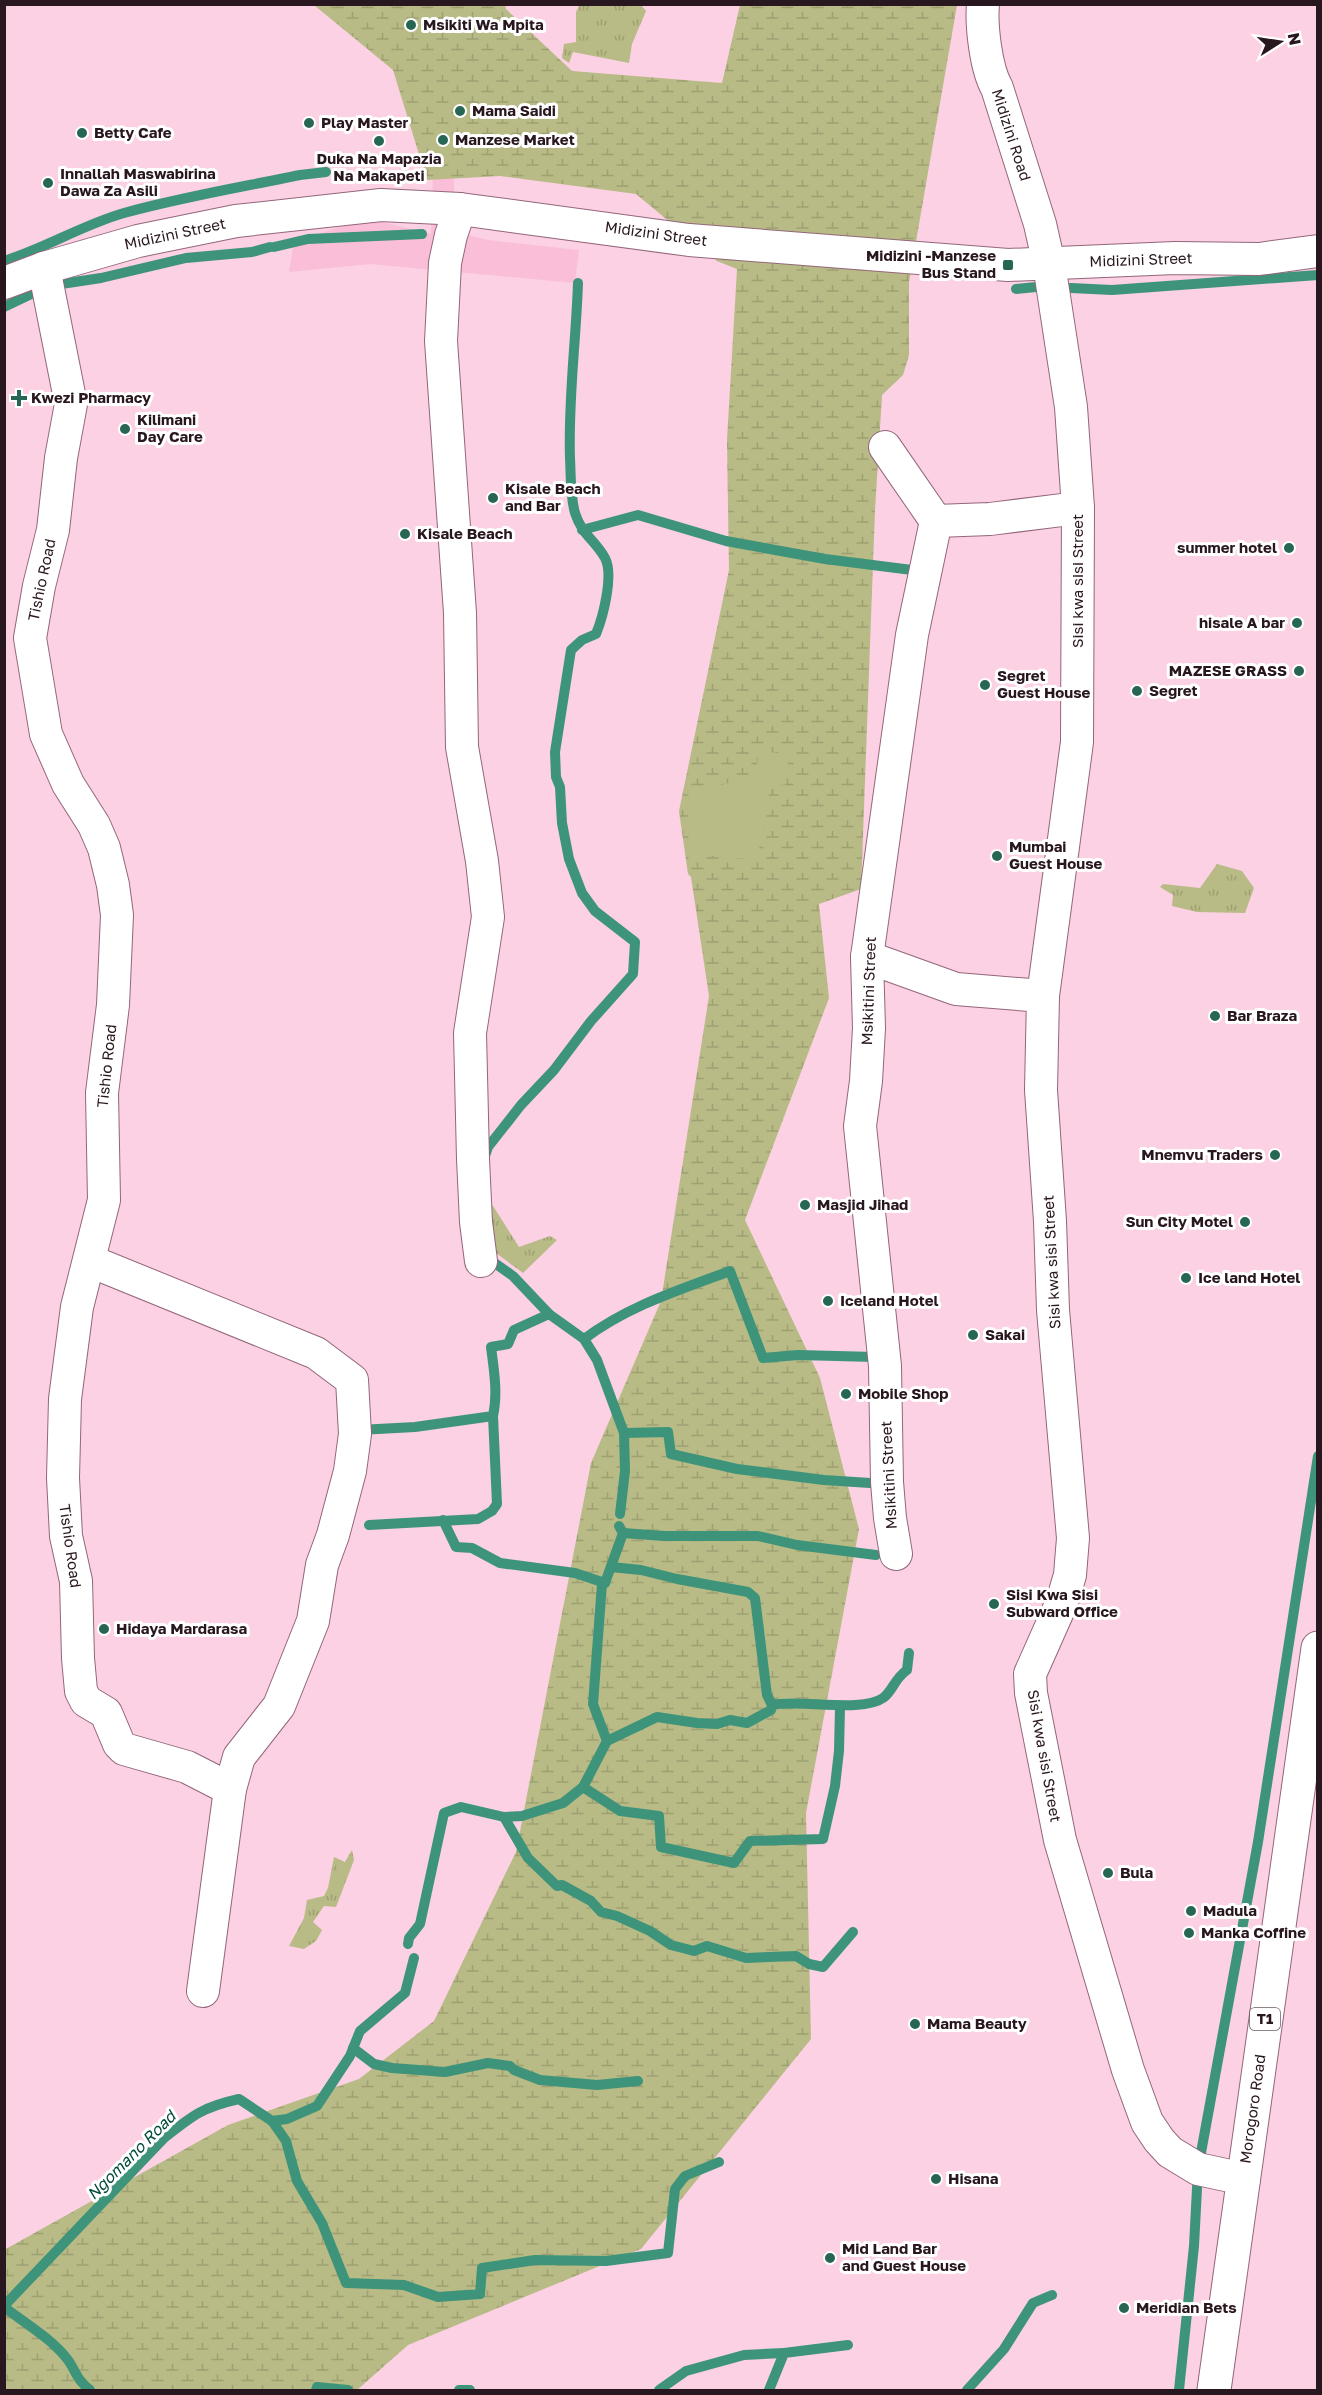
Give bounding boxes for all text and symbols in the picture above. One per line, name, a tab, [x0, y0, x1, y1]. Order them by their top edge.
north arrow	[1250, 12, 1310, 72]
place label: Msikiti Wa Mpita	[423, 15, 544, 33]
marker: Msikiti Wa Mpita	[404, 18, 418, 32]
text: N	[1284, 31, 1306, 47]
street label: Midizini Road	[989, 86, 1035, 183]
place label: Mama Saidi	[472, 101, 556, 119]
marker: Mama Saidi	[453, 104, 467, 118]
place label: Play Master	[321, 113, 409, 131]
marker: Play Master	[302, 116, 316, 130]
place label: Betty Cafe	[94, 123, 172, 141]
marker: Betty Cafe	[75, 126, 89, 140]
place label: Manzese Market	[455, 130, 575, 148]
marker: Manzese Market	[436, 133, 450, 147]
marker: Duka Na Mapazia Na Makapeti	[372, 134, 386, 148]
place label: Duka Na Mapazia Na Makapeti	[317, 149, 442, 184]
place label: Innallah Maswabirina Dawa Za Asili	[60, 164, 216, 199]
marker: Innallah Maswabirina Dawa Za Asili	[41, 176, 55, 190]
street label: Midizini Street	[122, 213, 227, 253]
street label: Midizini Street	[604, 217, 709, 249]
place label: Midizini -Manzese Bus Stand	[866, 246, 996, 281]
street label: Midizini Street	[1089, 248, 1193, 270]
marker: Midizini -Manzese Bus Stand	[1001, 258, 1015, 272]
place label: Kwezi Pharmacy	[31, 388, 151, 406]
marker: Kwezi Pharmacy	[12, 391, 26, 405]
place label: Kilimani Day Care	[137, 410, 203, 445]
marker: Kilimani Day Care	[118, 422, 132, 436]
place label: Kisale Beach and Bar	[505, 479, 600, 514]
marker: Kisale Beach and Bar	[486, 491, 500, 505]
street label: Sisi kwa sisi Street	[1068, 514, 1086, 648]
place label: Kisale Beach	[417, 524, 512, 542]
marker: Kisale Beach	[398, 527, 412, 541]
street label: Tishio Road	[23, 537, 59, 623]
place label: summer hotel	[1177, 538, 1277, 556]
marker: summer hotel	[1282, 541, 1296, 555]
place label: hisale A bar	[1199, 613, 1285, 631]
marker: hisale A bar	[1290, 616, 1304, 630]
place label: MAZESE GRASS	[1169, 661, 1287, 679]
marker: MAZESE GRASS	[1292, 664, 1306, 678]
place label: Segret Guest House	[997, 666, 1091, 701]
marker: Segret Guest House	[978, 678, 992, 692]
place label: Segret	[1149, 681, 1198, 699]
marker: Segret	[1130, 684, 1144, 698]
place label: Mumbai Guest House	[1009, 837, 1103, 872]
marker: Mumbai Guest House	[990, 849, 1004, 863]
street label: Msikitini Street	[857, 936, 879, 1046]
place label: Bar Braza	[1227, 1006, 1297, 1024]
marker: Bar Braza	[1208, 1009, 1222, 1023]
street label: Tishio Road	[93, 1023, 119, 1109]
place label: Mnemvu Traders	[1141, 1145, 1263, 1163]
marker: Mnemvu Traders	[1268, 1148, 1282, 1162]
place label: Masjid Jihad	[817, 1195, 908, 1213]
street label: Sisi kwa sisi Street	[1039, 1195, 1063, 1330]
marker: Masjid Jihad	[798, 1198, 812, 1212]
place label: Sun City Motel	[1125, 1212, 1233, 1230]
marker: Sun City Motel	[1238, 1215, 1252, 1229]
place label: Ice land Hotel	[1198, 1268, 1300, 1286]
marker: Ice land Hotel	[1179, 1271, 1193, 1285]
place label: Iceland Hotel	[840, 1291, 939, 1309]
marker: Iceland Hotel	[821, 1294, 835, 1308]
place label: Sakai	[985, 1325, 1025, 1343]
marker: Sakai	[966, 1328, 980, 1342]
place label: Mobile Shop	[858, 1384, 949, 1402]
marker: Mobile Shop	[839, 1387, 853, 1401]
street label: Msikitini Street	[876, 1420, 900, 1530]
street label: Tishio Road	[56, 1503, 86, 1589]
place label: Sisi Kwa Sisi Subward Office	[1006, 1585, 1118, 1620]
marker: Sisi Kwa Sisi Subward Office	[987, 1597, 1001, 1611]
place label: Hidaya Mardarasa	[116, 1619, 247, 1637]
marker: Hidaya Mardarasa	[97, 1622, 111, 1636]
street label: Sisi kwa sisi Street	[1024, 1688, 1065, 1823]
place label: Bula	[1120, 1863, 1154, 1881]
marker: Bula	[1101, 1866, 1115, 1880]
place label: Madula	[1203, 1901, 1257, 1919]
marker: Madula	[1184, 1904, 1198, 1918]
place label: Manka Coffine	[1201, 1923, 1306, 1941]
marker: Manka Coffine	[1182, 1926, 1196, 1940]
road number: T1	[1250, 2008, 1280, 2030]
place label: Mama Beauty	[927, 2014, 1027, 2032]
marker: Mama Beauty	[908, 2017, 922, 2031]
street label: Morogoro Road	[1235, 2053, 1269, 2165]
water label: Ngomano Road	[82, 2105, 181, 2204]
place label: Hisana	[948, 2169, 999, 2187]
marker: Hisana	[929, 2172, 943, 2186]
place label: Mid Land Bar and Guest House	[842, 2239, 966, 2274]
marker: Mid Land Bar and Guest House	[823, 2251, 837, 2265]
place label: Meridian Bets	[1136, 2298, 1237, 2316]
marker: Meridian Bets	[1117, 2301, 1131, 2315]

